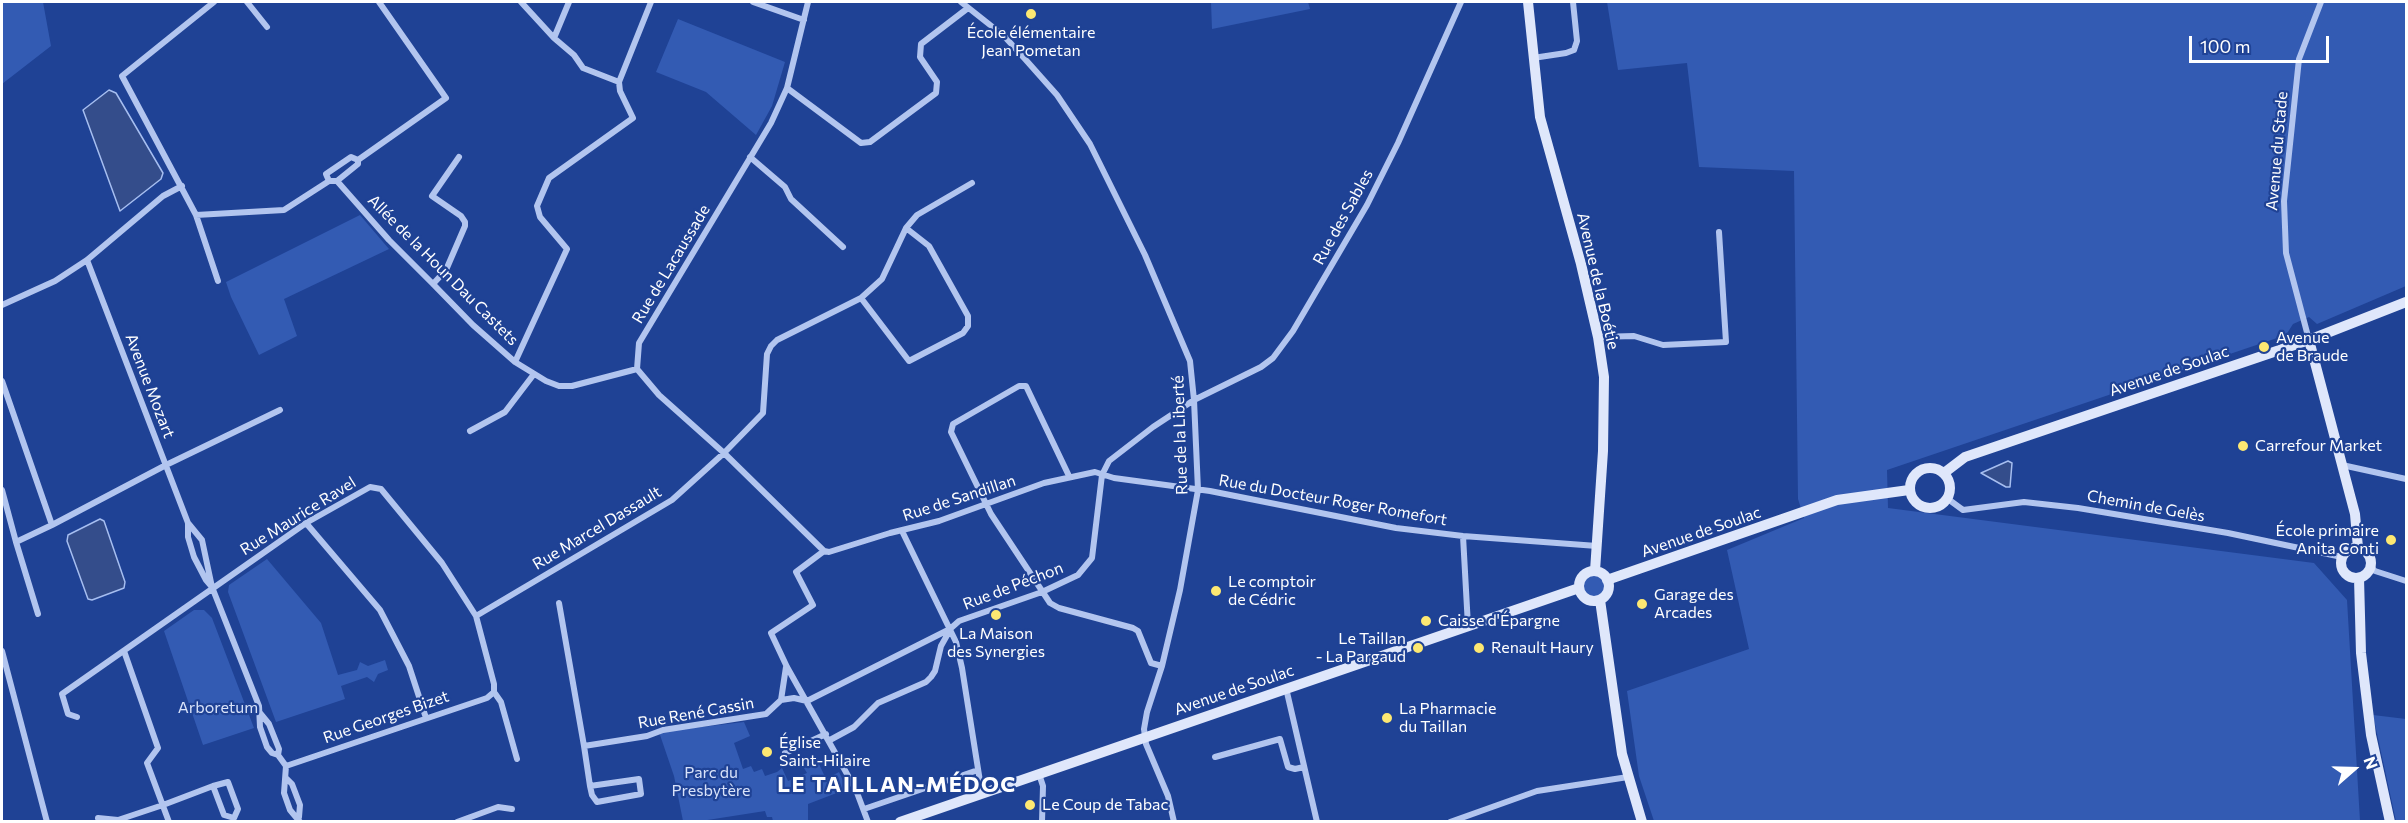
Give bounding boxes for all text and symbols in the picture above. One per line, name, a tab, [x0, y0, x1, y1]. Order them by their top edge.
marker: École élémentaire Jean Pometan	[1024, 7, 1038, 21]
place label: École élémentaire Jean Pometan	[967, 23, 1095, 61]
scale bar	[2192, 24, 2332, 62]
text: 100 m	[2200, 35, 2250, 57]
street label: Avenue du Stade	[2262, 91, 2292, 211]
street label: Rue des Sables	[1309, 166, 1377, 268]
street label: Allée de la Houn Dau Castets	[364, 191, 522, 349]
street label: Rue de Lacaussade	[628, 201, 714, 327]
street label: Avenue de la Boétie	[1573, 211, 1623, 351]
place label: Avenue de Braude	[2276, 328, 2348, 366]
street label: Avenue Mozart	[121, 331, 179, 441]
marker: Avenue de Braude	[2257, 340, 2271, 354]
street label: Avenue de Soulac	[2107, 342, 2231, 400]
street label: Rue de la Liberté	[1168, 375, 1192, 495]
place label: Carrefour Market	[2255, 436, 2382, 456]
marker: Carrefour Market	[2236, 439, 2250, 453]
street label: Rue du Docteur Roger Romefort	[1217, 470, 1449, 530]
street label: Rue de Sandillan	[900, 471, 1018, 525]
street label: Rue Maurice Ravel	[237, 473, 359, 559]
street label: Rue Marcel Dassault	[529, 482, 665, 574]
street label: Chemin de Gelès	[2085, 486, 2207, 526]
street label: Avenue de Soulac	[1639, 503, 1763, 561]
place label: École primaire Anita Conti	[2276, 521, 2379, 559]
marker: École primaire Anita Conti	[2384, 533, 2398, 547]
street label: Rue de Péchon	[960, 558, 1066, 614]
place label: Le comptoir de Cédric	[1228, 572, 1316, 610]
marker: Le comptoir de Cédric	[1209, 584, 1223, 598]
place label: Garage des Arcades	[1654, 585, 1734, 623]
marker: Garage des Arcades	[1635, 597, 1649, 611]
marker: La Maison des Synergies	[989, 608, 1003, 622]
place label: Caisse d'Épargne	[1438, 611, 1560, 631]
marker: Caisse d'Épargne	[1419, 614, 1433, 628]
place label: La Maison des Synergies	[947, 624, 1045, 662]
place label: Le Taillan - La Pargaud	[1316, 629, 1406, 667]
place label: Renault Haury	[1491, 638, 1594, 658]
marker: Le Taillan - La Pargaud	[1411, 641, 1425, 655]
marker: Renault Haury	[1472, 641, 1486, 655]
street label: Avenue de Soulac	[1172, 661, 1296, 719]
street label: Rue Georges Bizet	[321, 686, 451, 748]
street label: Rue René Cassin	[636, 693, 756, 733]
park label: Arboretum	[178, 698, 258, 718]
place label: La Pharmacie du Taillan	[1399, 699, 1496, 737]
marker: La Pharmacie du Taillan	[1380, 711, 1394, 725]
place label: Église Saint-Hilaire	[779, 733, 871, 771]
north arrow	[2324, 739, 2384, 799]
marker: Église Saint-Hilaire	[760, 745, 774, 759]
text: N	[2360, 754, 2382, 772]
park label: Parc du Presbytère	[672, 763, 750, 801]
district label: LE TAILLAN-MÉDOC	[777, 772, 1017, 798]
place label: Le Coup de Tabac	[1042, 795, 1168, 815]
marker: Le Coup de Tabac	[1023, 798, 1037, 812]

